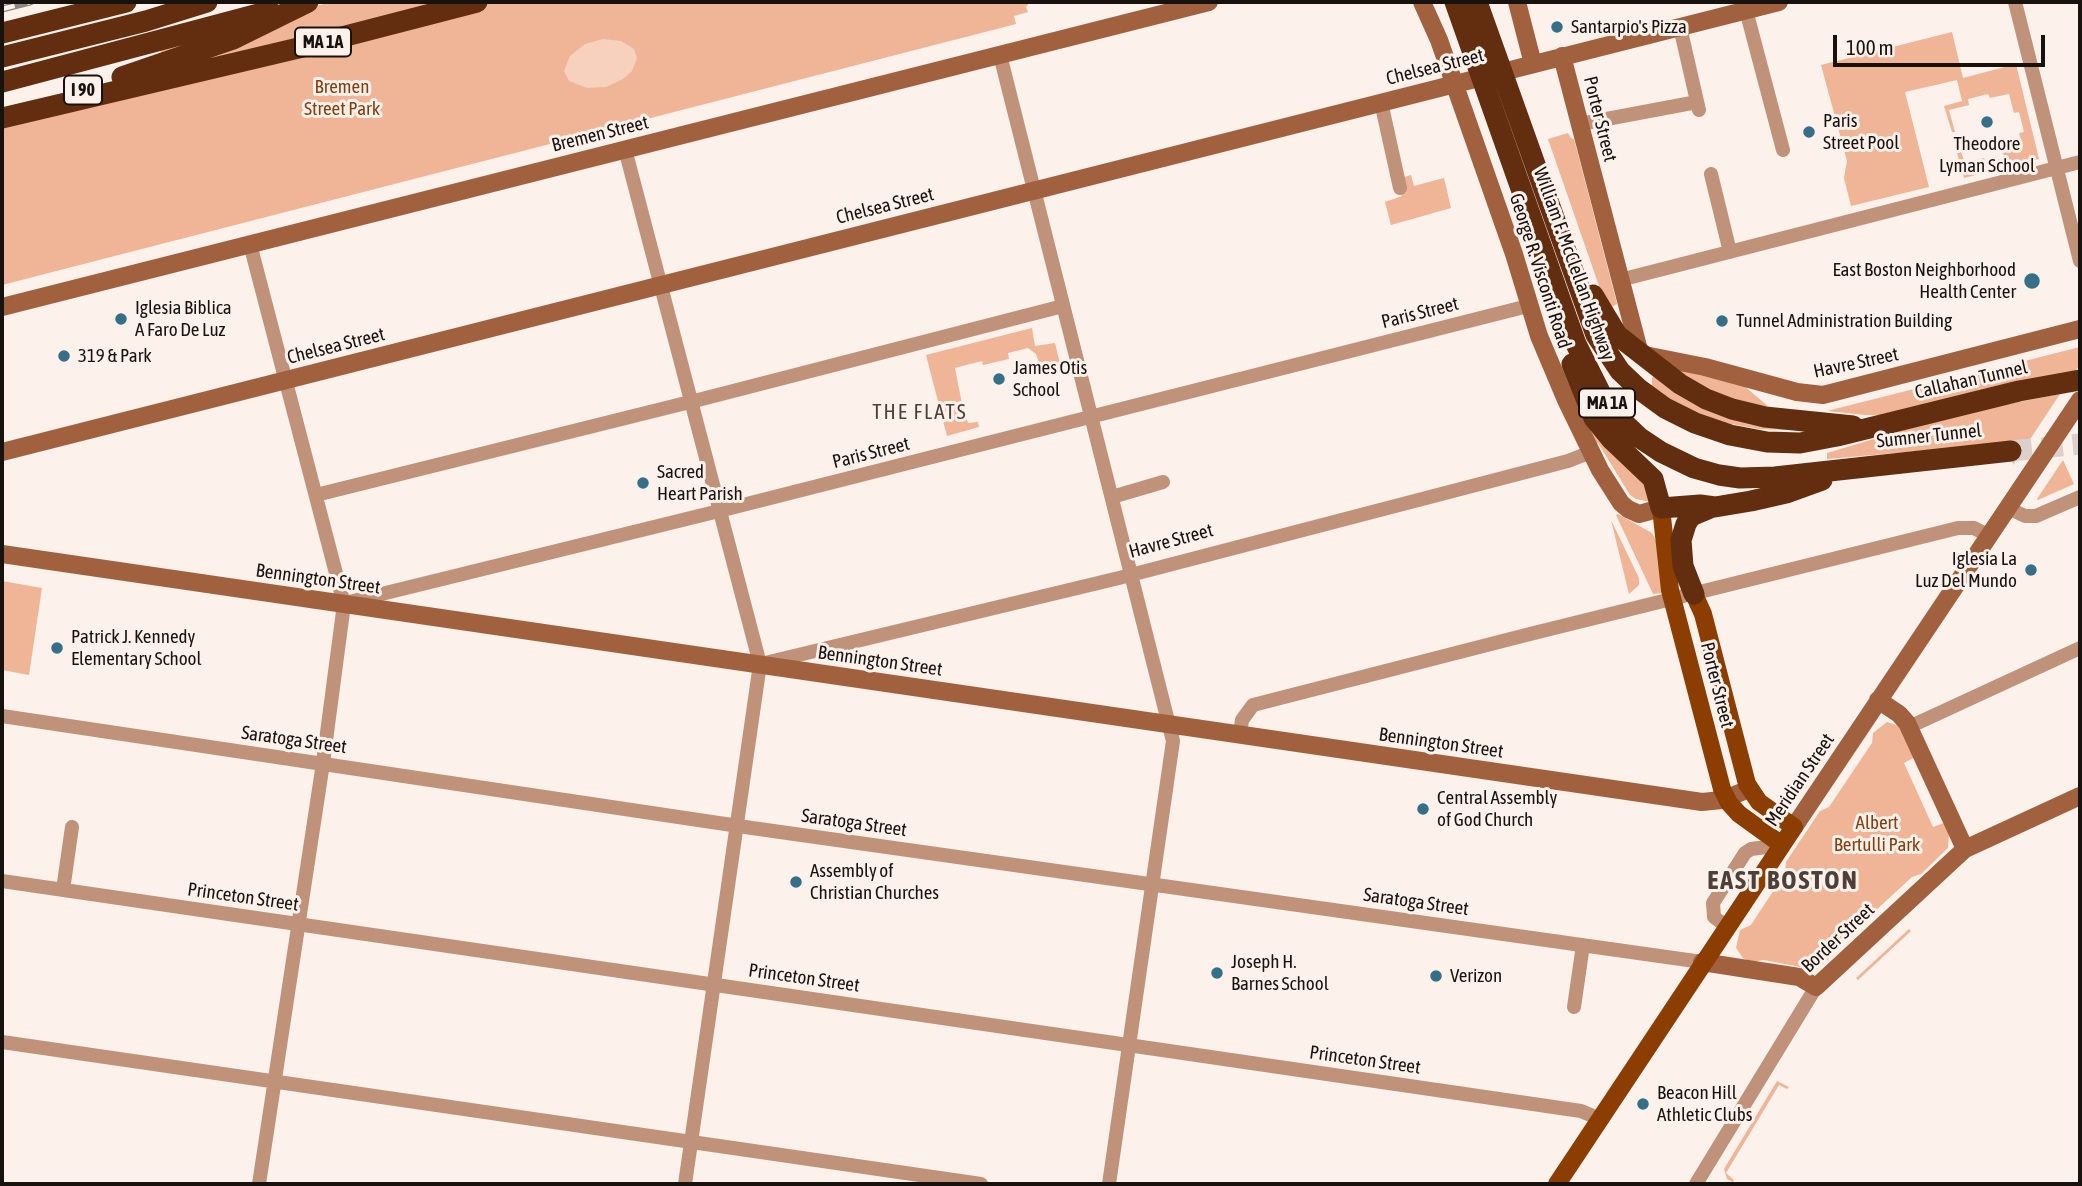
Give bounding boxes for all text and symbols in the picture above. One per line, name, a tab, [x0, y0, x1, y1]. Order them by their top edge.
place label: Santarpio's Pizza	[1571, 16, 1687, 38]
marker: Santarpio's Pizza	[1549, 19, 1565, 35]
scale bar	[1837, 21, 2049, 65]
road number: MA 1A	[295, 28, 351, 56]
text: 100 m	[1846, 35, 1894, 59]
street label: Chelsea Street	[1384, 44, 1486, 90]
street label: Porter Street	[1578, 74, 1622, 164]
road number: I 90	[64, 76, 102, 104]
park label: Bremen Street Park	[304, 76, 380, 120]
place label: Paris Street Pool	[1823, 110, 1899, 154]
street label: Bremen Street	[549, 111, 651, 157]
marker: Theodore Lyman School	[1979, 114, 1995, 130]
marker: Paris Street Pool	[1801, 124, 1817, 140]
place label: Theodore Lyman School	[1939, 133, 2035, 177]
street label: William F. McClellan Highway	[1528, 164, 1620, 364]
street label: Chelsea Street	[834, 183, 936, 229]
street label: George R. Visconti Road	[1504, 191, 1576, 351]
place label: East Boston Neighborhood Health Center	[1832, 259, 2016, 303]
marker: East Boston Neighborhood Health Center	[2022, 271, 2042, 291]
street label: Paris Street	[1379, 292, 1461, 334]
place label: Iglesia Biblica A Faro De Luz	[135, 297, 232, 341]
place label: Tunnel Administration Building	[1736, 310, 1952, 332]
marker: Iglesia Biblica A Faro De Luz	[113, 311, 129, 327]
marker: Tunnel Administration Building	[1714, 313, 1730, 329]
street label: Chelsea Street	[285, 323, 387, 369]
street label: Havre Street	[1811, 343, 1901, 383]
place label: 319 & Park	[78, 345, 152, 367]
marker: 319 & Park	[56, 348, 72, 364]
street label: Callahan Tunnel	[1912, 356, 2030, 404]
place label: James Otis School	[1013, 357, 1087, 401]
marker: James Otis School	[991, 371, 1007, 387]
road number: MA 1A	[1579, 388, 1635, 418]
district label: THE FLATS	[873, 399, 967, 425]
street label: Sumner Tunnel	[1875, 419, 1983, 453]
street label: Paris Street	[830, 432, 912, 474]
place label: Sacred Heart Parish	[657, 461, 743, 505]
marker: Sacred Heart Parish	[635, 475, 651, 491]
street label: Havre Street	[1126, 519, 1216, 563]
place label: Iglesia La Luz Del Mundo	[1915, 548, 2017, 592]
street label: Bennington Street	[254, 559, 382, 599]
marker: Iglesia La Luz Del Mundo	[2023, 562, 2039, 578]
place label: Patrick J. Kennedy Elementary School	[71, 626, 202, 670]
marker: Patrick J. Kennedy Elementary School	[49, 640, 65, 656]
street label: Porter Street	[1695, 640, 1739, 730]
street label: Bennington Street	[816, 641, 944, 681]
street label: Saratoga Street	[240, 721, 348, 759]
street label: Bennington Street	[1377, 723, 1505, 763]
street label: Meridian Street	[1761, 729, 1839, 831]
place label: Central Assembly of God Church	[1437, 787, 1557, 831]
marker: Central Assembly of God Church	[1415, 801, 1431, 817]
street label: Saratoga Street	[800, 804, 908, 842]
park label: Albert Bertulli Park	[1834, 812, 1920, 856]
place label: Assembly of Christian Churches	[810, 860, 939, 904]
district label: EAST BOSTON	[1709, 865, 1857, 897]
marker: Assembly of Christian Churches	[788, 874, 804, 890]
street label: Princeton Street	[186, 878, 300, 916]
street label: Saratoga Street	[1362, 883, 1470, 921]
street label: Border Street	[1797, 899, 1879, 977]
place label: Joseph H. Barnes School	[1231, 951, 1329, 995]
street label: Princeton Street	[747, 959, 861, 997]
marker: Joseph H. Barnes School	[1209, 965, 1225, 981]
place label: Verizon	[1450, 965, 1502, 987]
marker: Verizon	[1428, 968, 1444, 984]
street label: Princeton Street	[1308, 1041, 1422, 1079]
place label: Beacon Hill Athletic Clubs	[1657, 1082, 1752, 1126]
marker: Beacon Hill Athletic Clubs	[1635, 1096, 1651, 1112]

